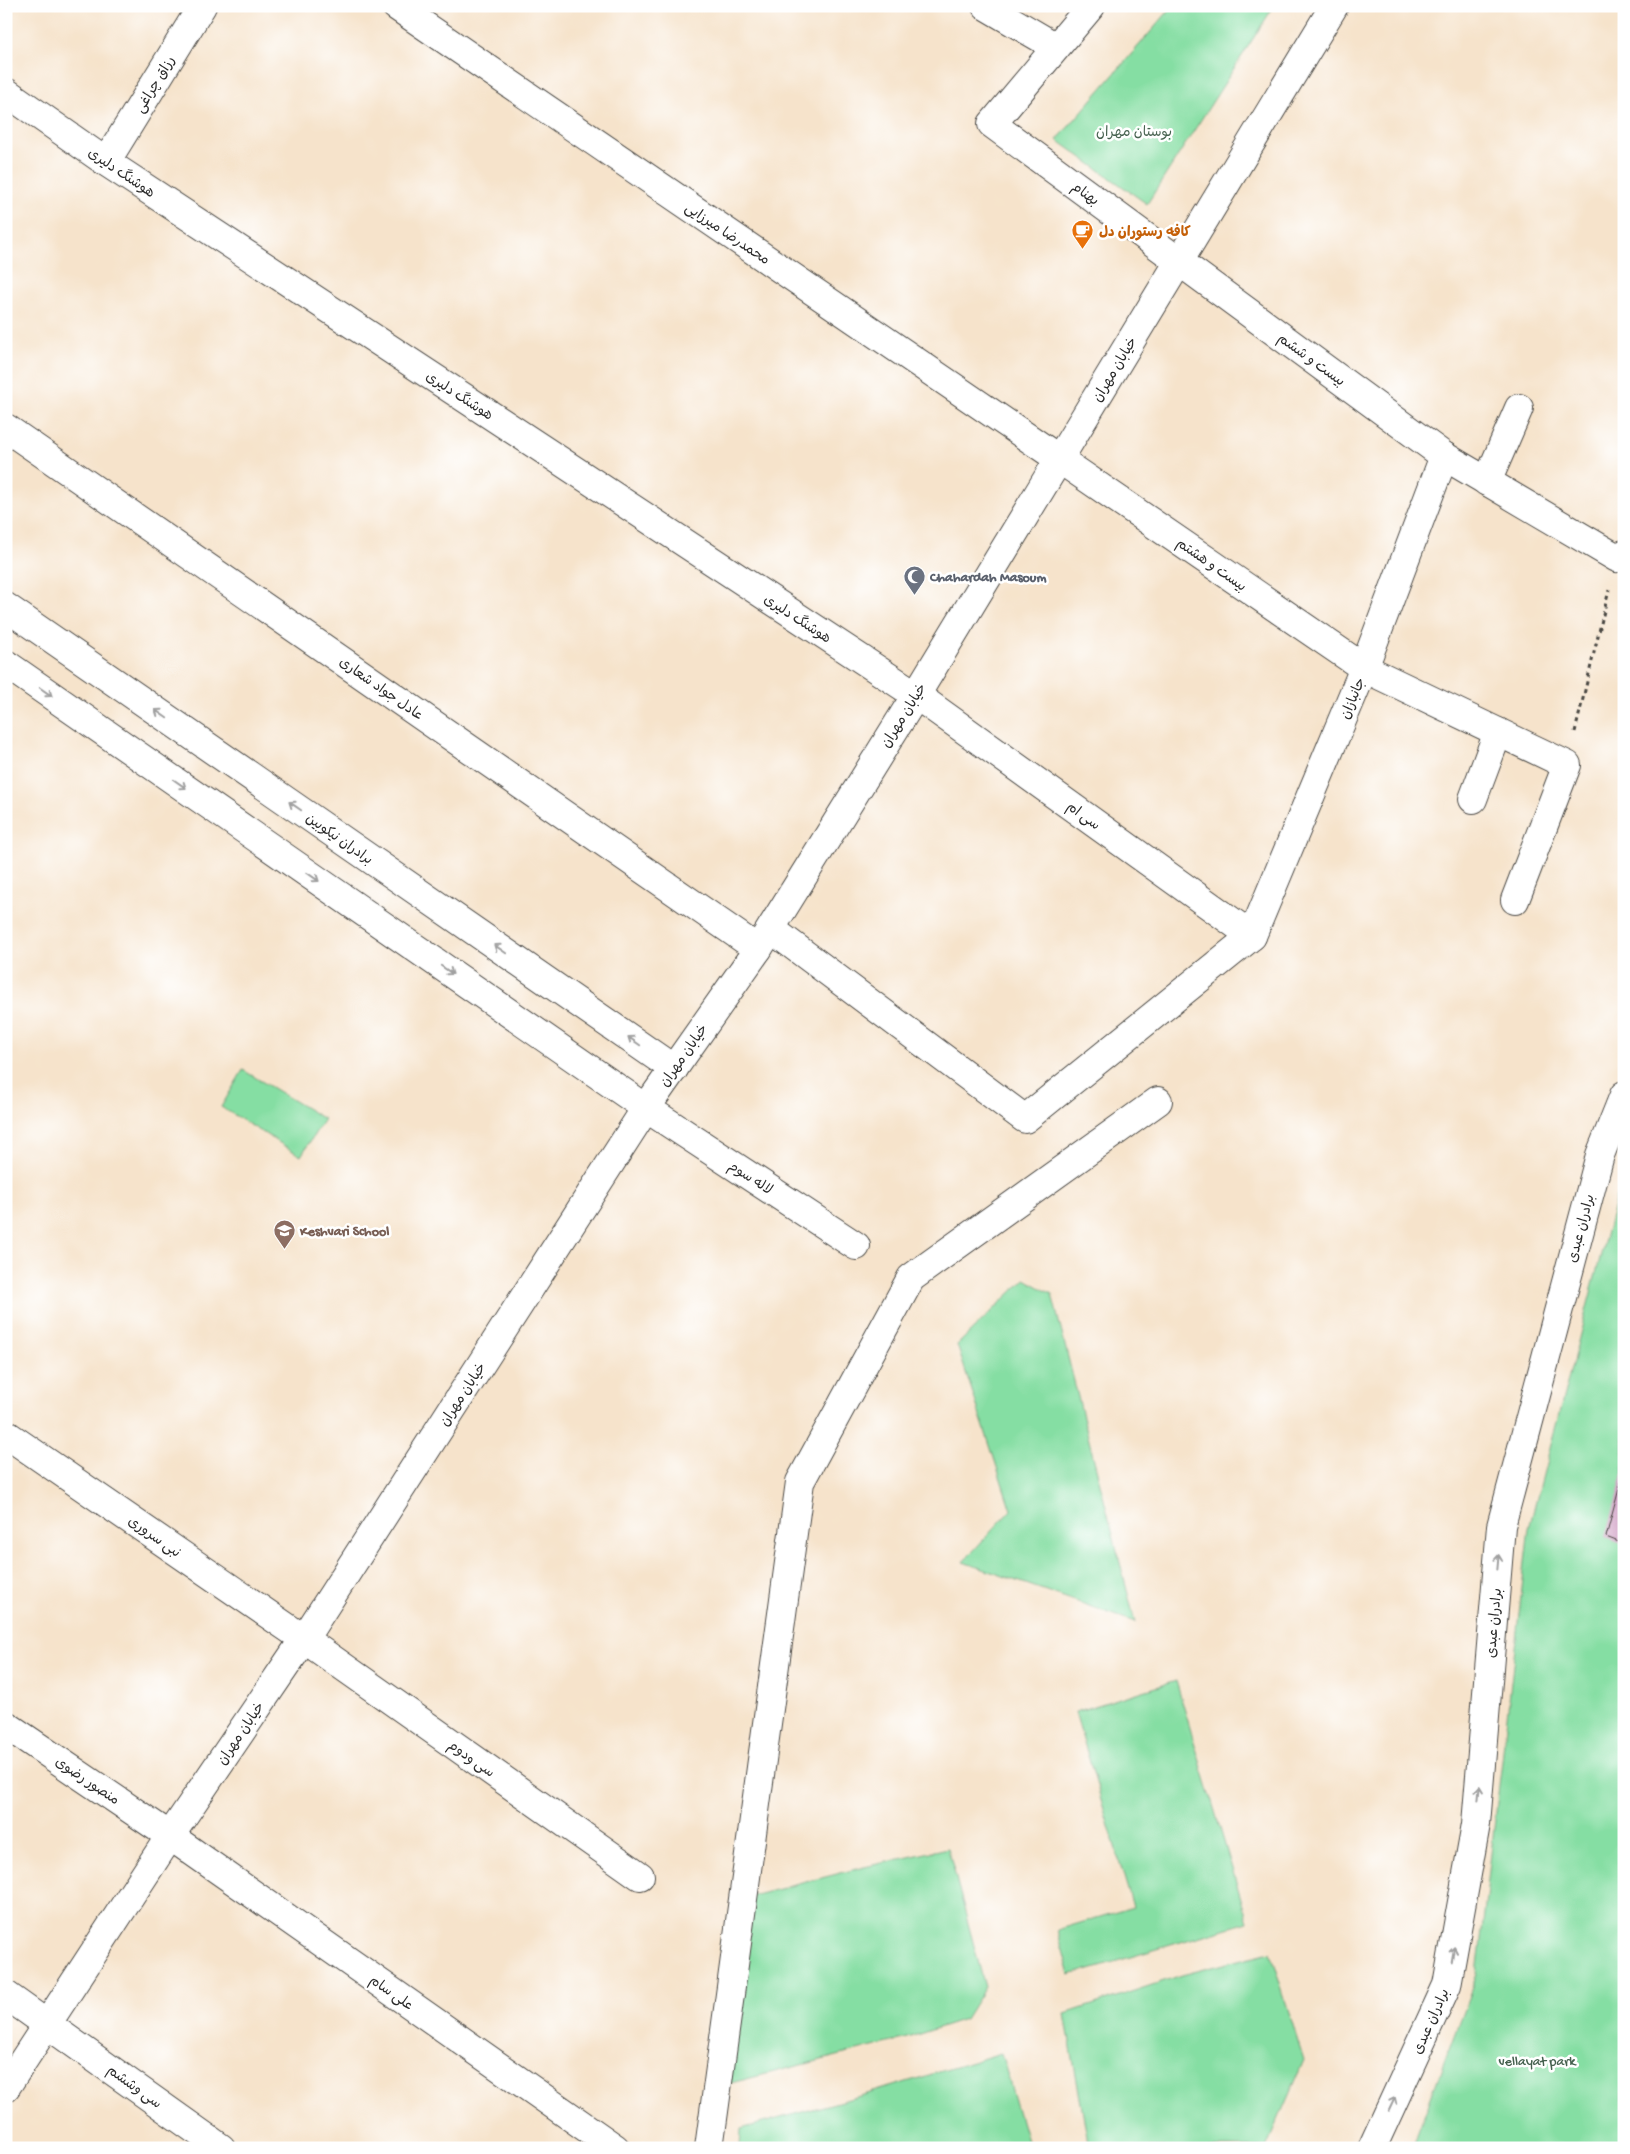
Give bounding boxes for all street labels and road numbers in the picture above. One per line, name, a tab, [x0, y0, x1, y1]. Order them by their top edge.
street label: رزاق چراغی	[132, 54, 180, 117]
street label: هوشنگ دلیری	[84, 144, 158, 203]
street label: بهنام	[1068, 179, 1102, 211]
street label: محمدرضا میرزایی	[681, 200, 772, 270]
street label: بیست و ششم	[1273, 331, 1348, 391]
street label: خیابان مهران	[1090, 335, 1142, 406]
street label: هوشنگ دلیری	[422, 367, 497, 425]
street label: بیست و هشتم	[1172, 536, 1249, 596]
street label: هوشنگ دلیری	[760, 590, 835, 648]
street label: عادل جواد شعاری	[335, 655, 426, 726]
street label: جانبازان	[1338, 676, 1371, 722]
street label: خیابان مهران	[879, 681, 932, 752]
street label: سی ام	[1062, 799, 1103, 835]
street label: برادران نیکوبین	[302, 811, 375, 869]
street label: خیابان مهران	[657, 1022, 713, 1091]
street label: لاله سوم	[724, 1158, 775, 1201]
street label: برادران عبدی	[1565, 1193, 1600, 1265]
street label: خیابان مهران	[437, 1360, 491, 1430]
street label: نبی سروری	[124, 1514, 183, 1562]
street label: برادران عبدی	[1484, 1588, 1507, 1659]
street label: خیابان مهران	[215, 1700, 269, 1769]
street label: سی ودوم	[444, 1738, 497, 1782]
street label: منصور رضوی	[51, 1754, 122, 1810]
street label: علی سام	[365, 1973, 416, 2015]
street label: برادران عبدی	[1410, 1987, 1454, 2057]
street label: سی وششم	[103, 2063, 164, 2114]

